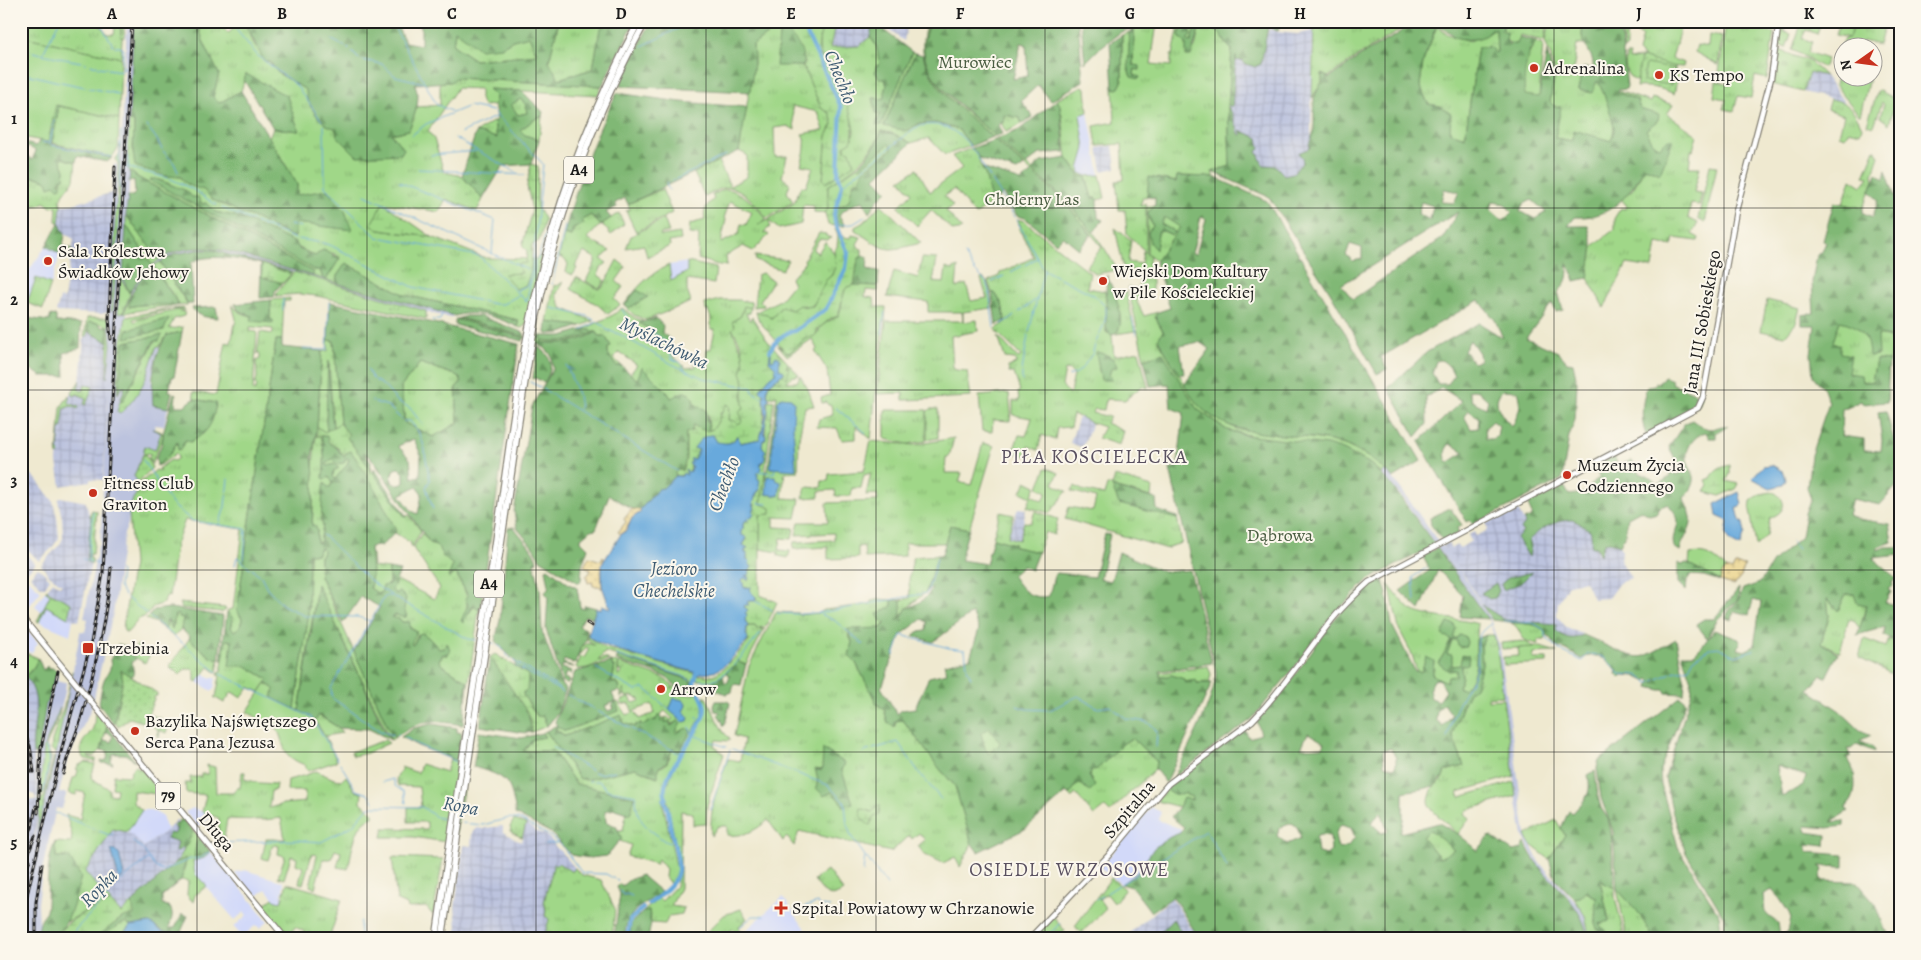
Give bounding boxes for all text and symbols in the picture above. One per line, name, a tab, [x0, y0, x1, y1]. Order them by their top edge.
text: A	[106, 3, 118, 25]
text: B	[277, 3, 287, 25]
text: C	[447, 3, 457, 25]
text: D	[615, 3, 627, 25]
text: E	[786, 3, 796, 25]
text: F	[956, 3, 965, 25]
text: G	[1125, 3, 1135, 25]
text: H	[1294, 3, 1306, 25]
text: I	[1466, 3, 1472, 25]
text: J	[1636, 3, 1642, 25]
text: K	[1804, 3, 1815, 25]
north arrow	[1834, 38, 1884, 88]
water label: Chechło	[817, 46, 863, 108]
park label: Murowiec	[938, 50, 1012, 74]
place label: Adrenalina	[1543, 56, 1625, 80]
text: N	[1835, 58, 1856, 72]
marker: Adrenalina	[1528, 62, 1540, 74]
place label: KS Tempo	[1669, 63, 1744, 87]
marker: KS Tempo	[1653, 69, 1665, 81]
text: 1	[11, 108, 17, 130]
road number: A4	[564, 156, 594, 184]
park label: Cholerny Las	[984, 187, 1080, 211]
place label: Sala Królestwa Świadków Jehowy	[58, 239, 190, 284]
street label: Jana III Sobieskiego	[1677, 248, 1727, 396]
marker: Sala Królestwa Świadków Jehowy	[42, 255, 54, 267]
place label: Wiejski Dom Kultury w Pile Kościeleckiej	[1112, 259, 1269, 304]
marker: Wiejski Dom Kultury w Pile Kościeleckiej	[1097, 275, 1109, 287]
text: 2	[10, 289, 18, 311]
water label: Myślachówka	[615, 310, 713, 376]
district label: PIŁA KOŚCIELECKA	[1000, 443, 1188, 470]
water label: Chechło	[702, 453, 746, 515]
place label: Muzeum Życia Codziennego	[1577, 453, 1686, 498]
marker: Muzeum Życia Codziennego	[1561, 469, 1573, 481]
text: 3	[11, 470, 18, 492]
place label: Fitness Club Graviton	[103, 471, 193, 516]
marker: Fitness Club Graviton	[87, 487, 99, 499]
park label: Dąbrowa	[1247, 523, 1314, 547]
water label: Jezioro Chechelskie	[633, 556, 715, 604]
road number: A4	[474, 570, 504, 598]
place label: Trzebinia	[99, 636, 170, 660]
marker: Trzebinia	[81, 641, 95, 655]
text: 4	[10, 651, 18, 673]
place label: Arrow	[670, 677, 716, 701]
marker: Arrow	[655, 683, 667, 695]
place label: Bazylika Najświętszego Serca Pana Jezusa	[145, 709, 316, 754]
marker: Bazylika Najświętszego Serca Pana Jezusa	[129, 725, 141, 737]
street label: Szpitalna	[1098, 774, 1161, 843]
road number: 79	[156, 782, 180, 809]
water label: Ropa	[441, 790, 481, 822]
street label: Długa	[194, 807, 241, 857]
text: 5	[11, 832, 18, 854]
district label: OSIEDLE WRZOSOWE	[969, 857, 1169, 883]
water label: Ropka	[74, 863, 124, 913]
place label: Szpital Powiatowy w Chrzanowie	[792, 896, 1035, 920]
marker: Szpital Powiatowy w Chrzanowie	[774, 901, 788, 915]

